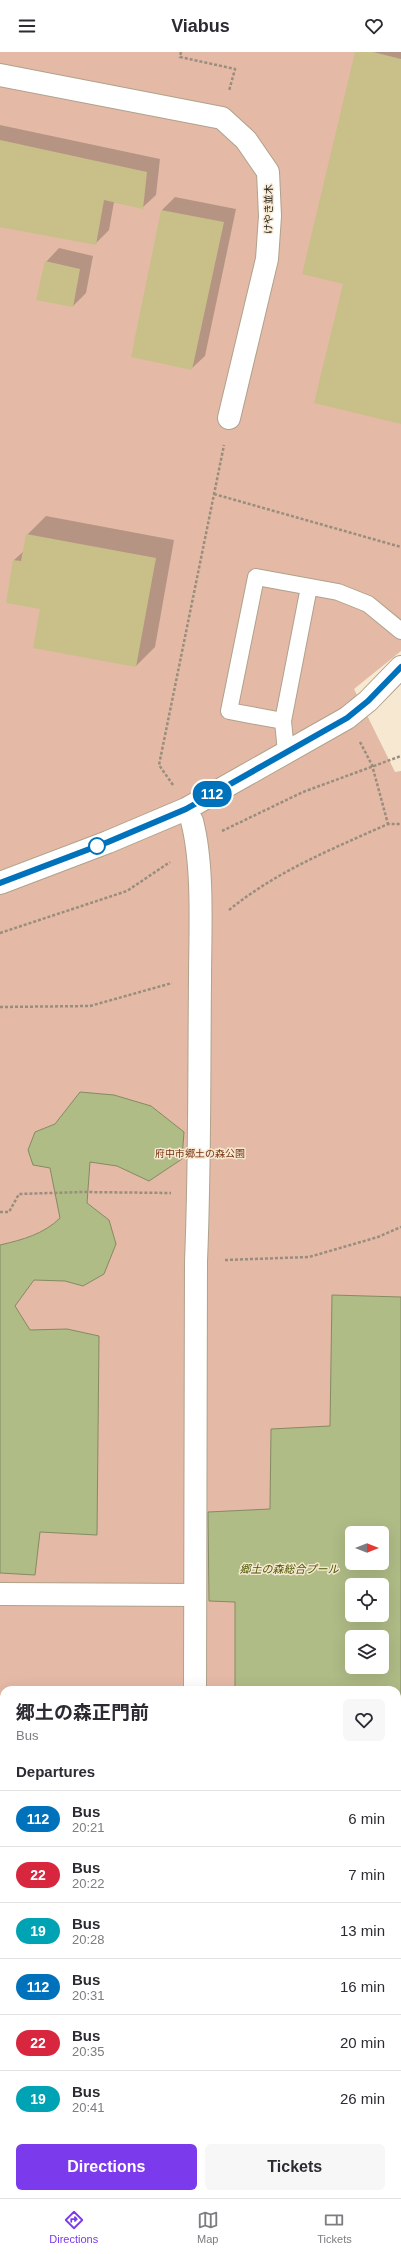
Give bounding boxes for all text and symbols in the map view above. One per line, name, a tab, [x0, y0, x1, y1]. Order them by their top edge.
icon: menu	[16, 15, 38, 37]
icon: heart	[363, 15, 385, 37]
text: Viabus	[171, 16, 230, 36]
street label: けやき並木	[263, 184, 274, 234]
line badge: 112	[189, 781, 235, 807]
text: 112	[201, 786, 223, 802]
unlabelled marker	[88, 837, 106, 855]
park label: 府中市郷土の森公園	[155, 1148, 245, 1159]
north arrow	[345, 1526, 389, 1570]
map controls	[345, 1526, 389, 1674]
water label: 郷土の森総合プール	[240, 1563, 339, 1575]
button: locate	[345, 1578, 389, 1622]
button: layers	[345, 1630, 389, 1674]
button: heart	[343, 1699, 385, 1741]
text: 郷土の森正門前	[16, 1702, 149, 1723]
text: Bus	[16, 1728, 38, 1743]
text: Departures	[16, 1763, 95, 1780]
text: Bus	[72, 1803, 100, 1820]
text: 6 min	[348, 1810, 385, 1827]
text: 112	[27, 1811, 49, 1827]
text: 20:21	[72, 1820, 105, 1835]
text: Bus	[72, 1859, 100, 1876]
text: 7 min	[348, 1866, 385, 1883]
text: 22	[30, 1867, 46, 1883]
text: 20:22	[72, 1876, 105, 1891]
text: Bus	[72, 1915, 100, 1932]
text: 13 min	[340, 1922, 385, 1939]
text: 19	[30, 1923, 46, 1939]
text: 20:28	[72, 1932, 105, 1947]
text: Bus	[72, 1971, 100, 1988]
text: 16 min	[340, 1978, 385, 1995]
text: 112	[27, 1979, 49, 1995]
text: 20:31	[72, 1988, 105, 2003]
text: Bus	[72, 2027, 100, 2044]
text: 20 min	[340, 2034, 385, 2051]
text: 22	[30, 2035, 46, 2051]
text: 20:35	[72, 2044, 105, 2059]
text: Bus	[72, 2083, 100, 2100]
text: 26 min	[340, 2090, 385, 2107]
text: 19	[30, 2091, 46, 2107]
text: 20:41	[72, 2100, 105, 2115]
button: Directions	[16, 2144, 197, 2190]
button: Tickets	[205, 2144, 385, 2190]
tab: Directions	[49, 2209, 98, 2245]
tab: Map	[197, 2209, 219, 2245]
tab: Tickets	[317, 2209, 352, 2245]

